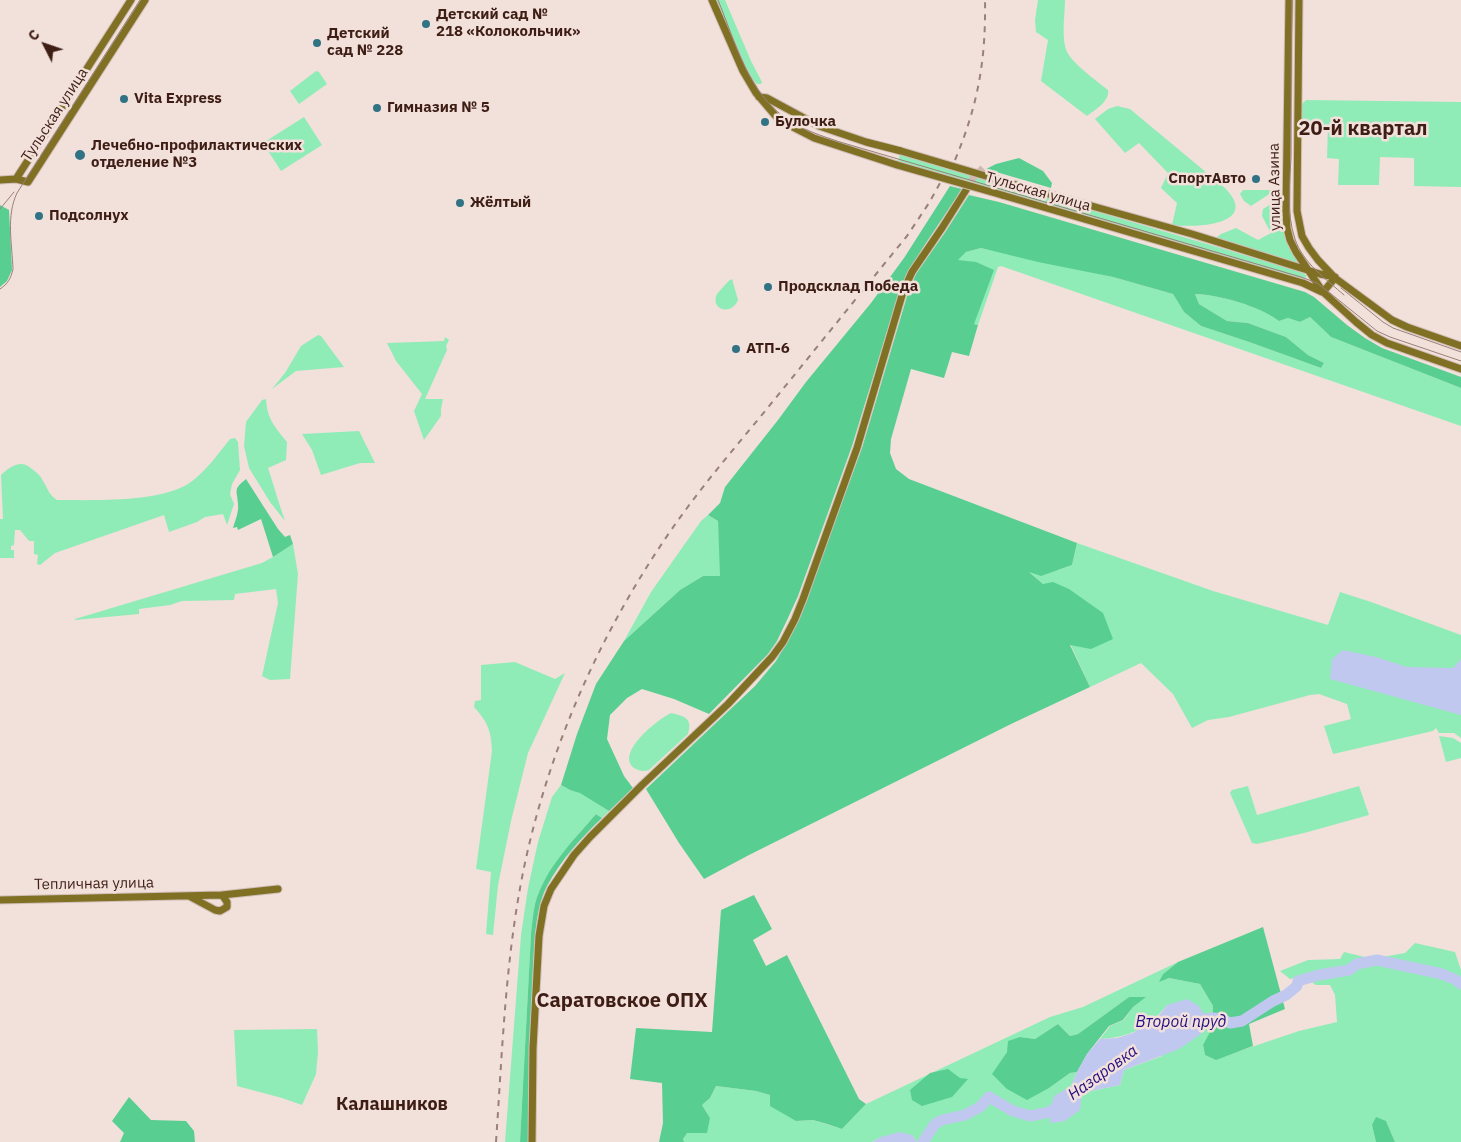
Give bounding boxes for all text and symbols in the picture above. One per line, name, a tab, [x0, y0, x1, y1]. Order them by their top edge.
place label: Детский сад № 218 «Колокольчик»	[436, 6, 580, 41]
marker: Детский сад № 218 «Колокольчик»	[420, 18, 432, 30]
north arrow	[20, 20, 70, 70]
place label: Детский сад № 228	[327, 25, 403, 60]
text: С	[24, 26, 43, 45]
marker: Детский сад № 228	[311, 37, 323, 49]
street label: Тульская улица	[18, 65, 92, 165]
place label: Vita Express	[134, 90, 222, 108]
marker: Vita Express	[118, 93, 130, 105]
place label: Гимназия № 5	[387, 99, 490, 117]
marker: Гимназия № 5	[371, 102, 383, 114]
place label: Булочка	[775, 113, 836, 131]
marker: Булочка	[759, 116, 771, 128]
district label: 20-й квартал	[1298, 117, 1428, 141]
place label: Лечебно-профилактических отделение №3	[91, 137, 302, 172]
street label: улица Азина	[1265, 143, 1285, 231]
marker: Лечебно-профилактических отделение №3	[73, 148, 87, 162]
street label: Тульская улица	[983, 168, 1093, 216]
place label: СпортАвто	[1168, 170, 1246, 188]
marker: СпортАвто	[1250, 173, 1262, 185]
place label: Жёлтый	[470, 194, 531, 212]
marker: Жёлтый	[454, 197, 466, 209]
place label: Подсолнух	[49, 207, 129, 225]
marker: Подсолнух	[33, 210, 45, 222]
place label: Продсклад Победа	[778, 278, 918, 296]
marker: Продсклад Победа	[762, 281, 774, 293]
place label: АТП-6	[746, 340, 790, 358]
marker: АТП-6	[730, 343, 742, 355]
street label: Тепличная улица	[34, 874, 154, 894]
district label: Саратовское ОПХ	[536, 989, 708, 1013]
water label: Второй пруд	[1136, 1012, 1226, 1032]
water label: Назаровка	[1064, 1041, 1142, 1105]
district label: Калашников	[336, 1094, 448, 1116]

